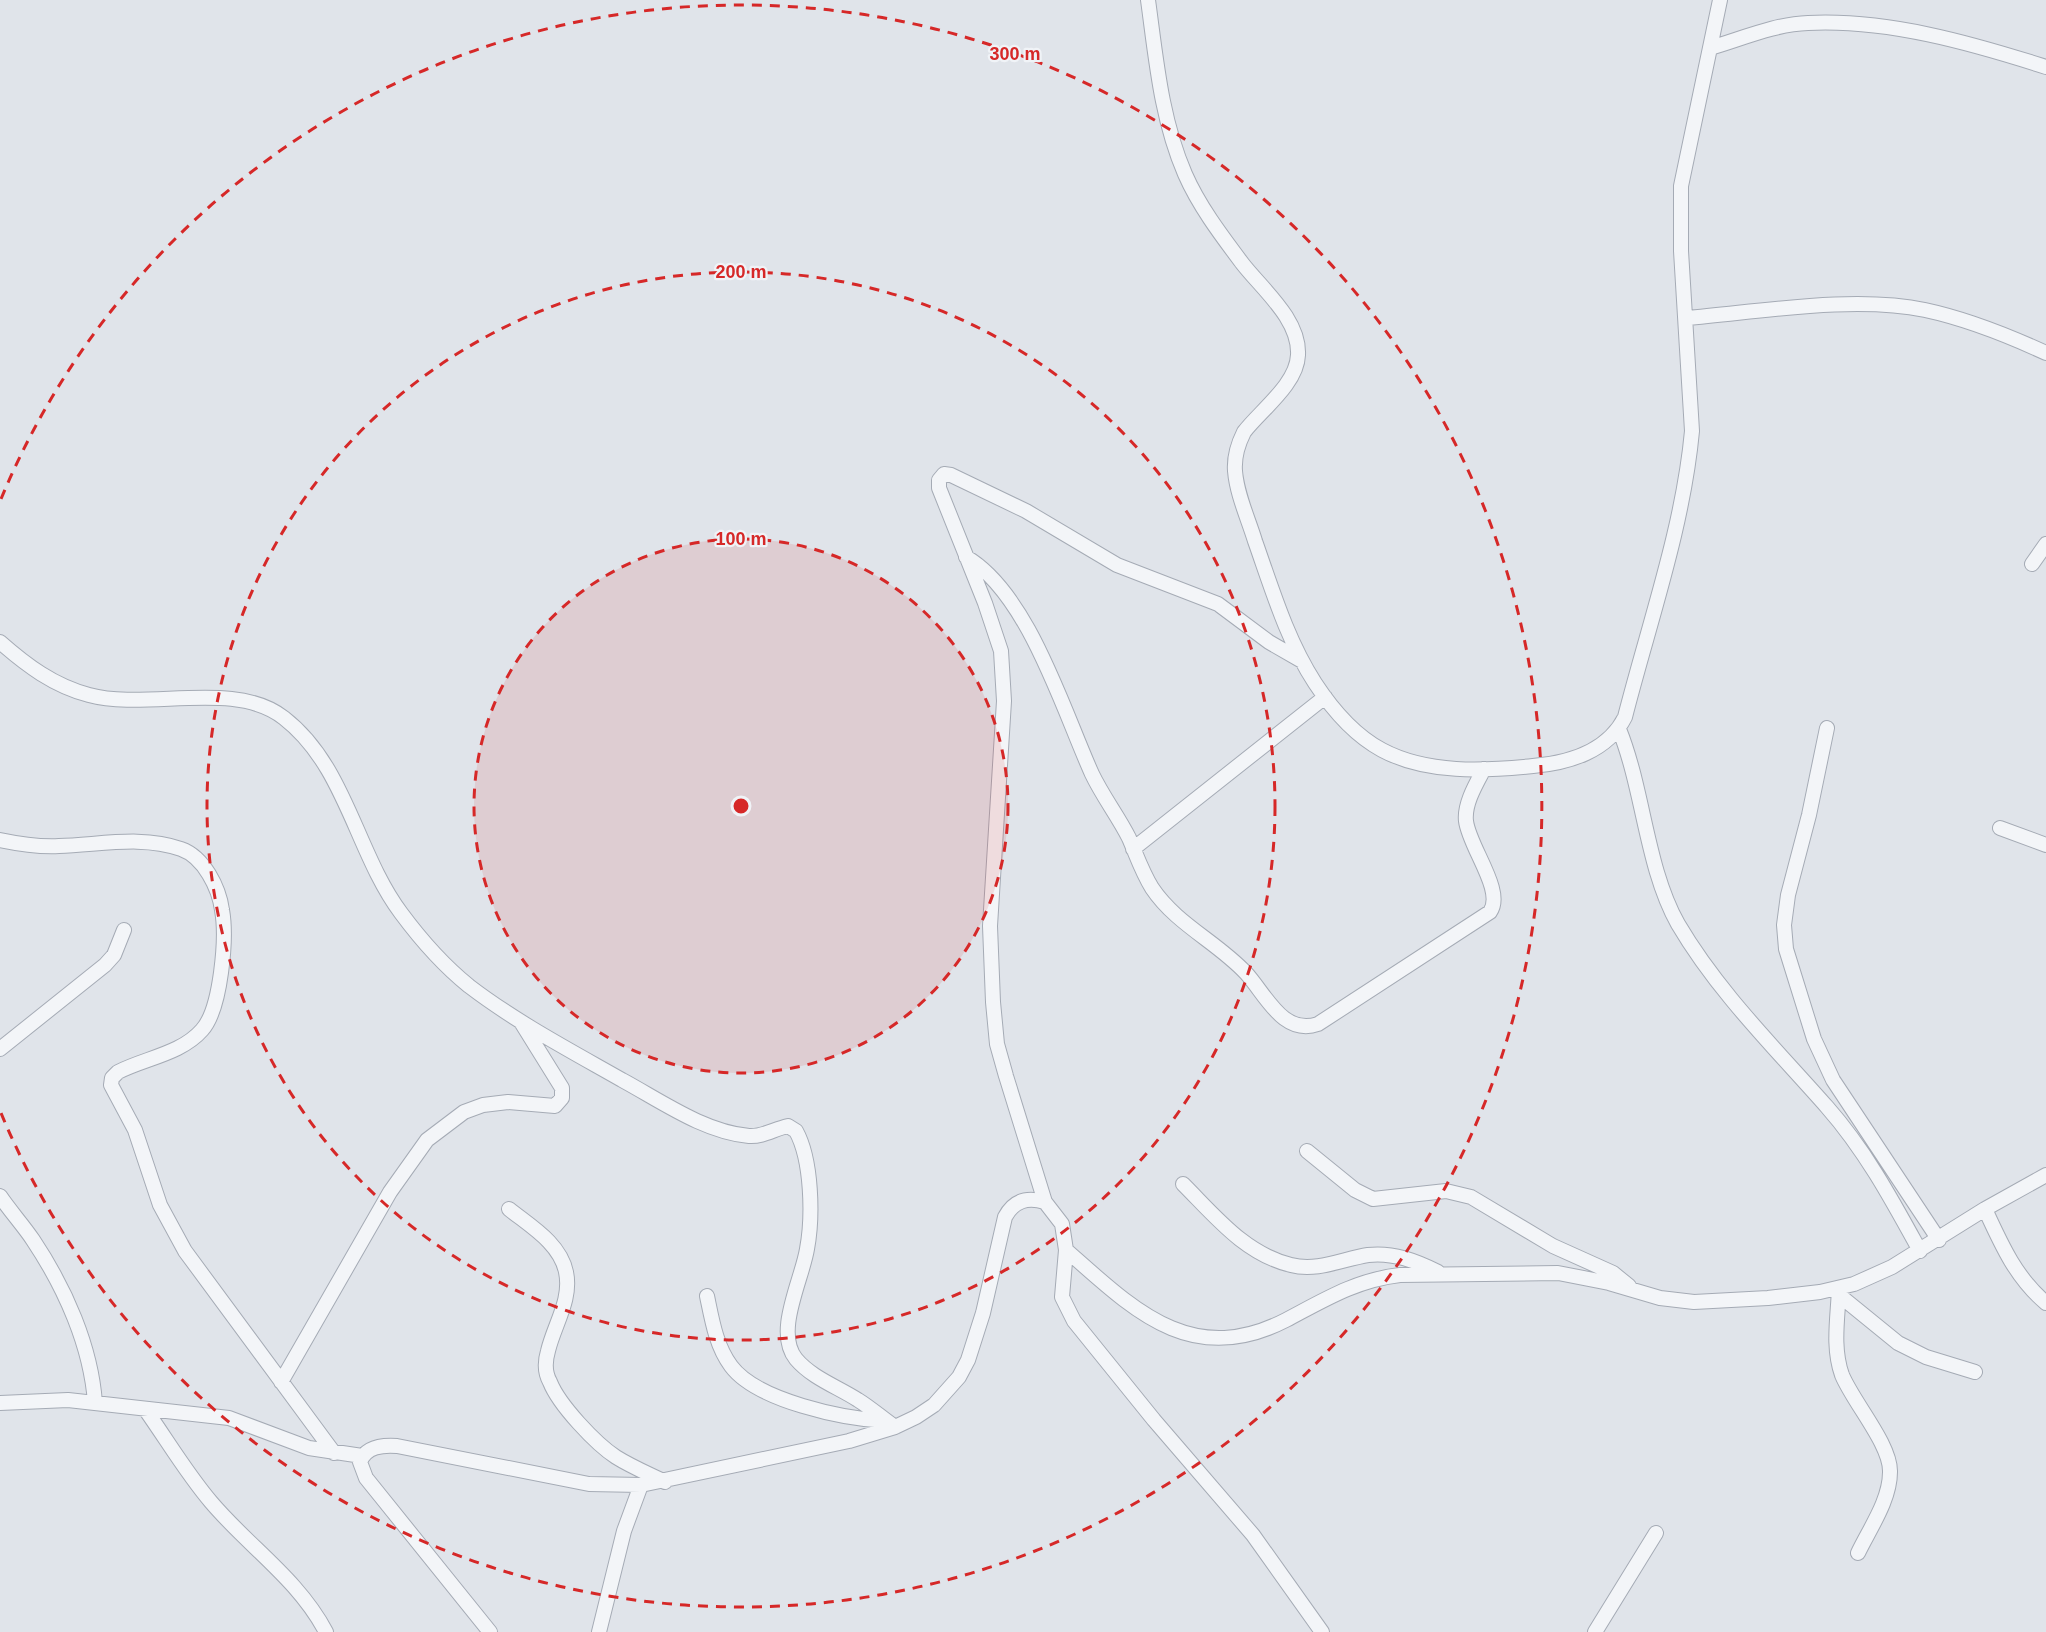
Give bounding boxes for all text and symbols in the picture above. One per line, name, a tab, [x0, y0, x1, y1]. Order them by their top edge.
text: 300 m	[989, 44, 1041, 64]
text: 200 m	[715, 262, 767, 282]
text: 100 m	[715, 529, 767, 549]
centre of rings	[731, 796, 751, 816]

